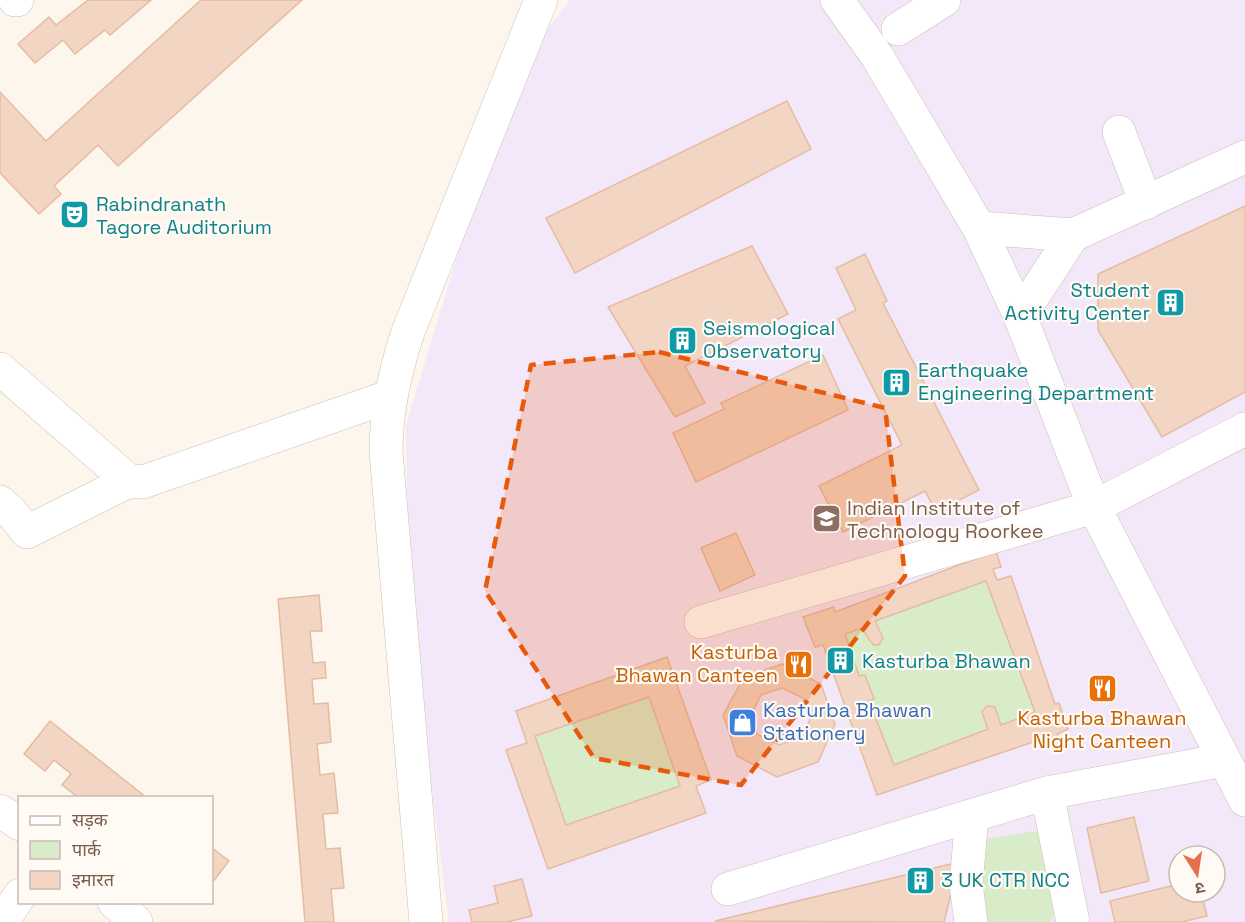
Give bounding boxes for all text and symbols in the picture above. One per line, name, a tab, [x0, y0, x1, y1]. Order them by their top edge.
place label: Rabindranath Tagore Auditorium	[96, 191, 272, 240]
theatre icon: Rabindranath Tagore Auditorium	[59, 199, 91, 231]
place label: Student Activity Center	[1005, 277, 1150, 326]
building icon: Student Activity Center	[1155, 286, 1187, 318]
place label: Seismological Observatory	[703, 315, 835, 364]
building icon: Seismological Observatory	[666, 324, 698, 356]
place label: Earthquake Engineering Department	[918, 357, 1154, 406]
building icon: Earthquake Engineering Department	[881, 366, 913, 398]
place label: Indian Institute of Technology Roorkee	[847, 495, 1044, 544]
school or university icon: Indian Institute of Technology Roorkee	[810, 503, 842, 535]
place label: Kasturba Bhawan Canteen	[615, 639, 778, 688]
building icon: Kasturba Bhawan	[825, 645, 857, 677]
restaurant icon: Kasturba Bhawan Canteen	[783, 648, 815, 680]
place label: Kasturba Bhawan	[862, 648, 1031, 674]
restaurant icon: Kasturba Bhawan Night Canteen	[1086, 672, 1118, 704]
place label: Kasturba Bhawan Stationery	[763, 697, 932, 746]
place label: Kasturba Bhawan Night Canteen	[1018, 705, 1186, 754]
shop icon: Kasturba Bhawan Stationery	[726, 706, 758, 738]
legend	[18, 796, 213, 904]
text: सड़क	[72, 808, 109, 831]
text: पार्क	[72, 838, 102, 861]
north arrow	[1167, 844, 1227, 904]
building icon: 3 UK CTR NCC	[904, 864, 936, 896]
place label: 3 UK CTR NCC	[941, 867, 1070, 893]
text: इमारत	[72, 868, 115, 891]
text: उ	[1193, 877, 1207, 900]

